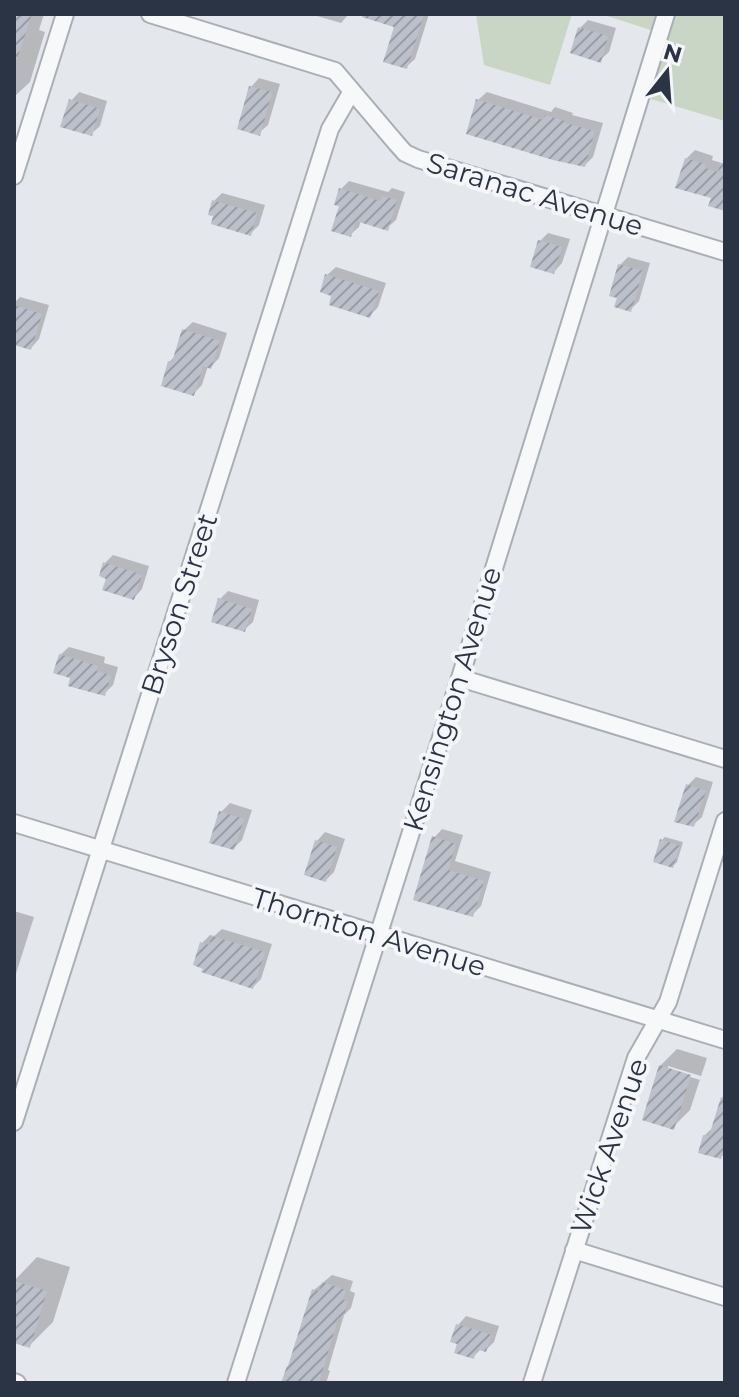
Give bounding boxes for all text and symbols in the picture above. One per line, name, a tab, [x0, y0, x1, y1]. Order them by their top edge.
north arrow	[627, 32, 707, 112]
text: N	[660, 38, 685, 69]
street label: Saranac Avenue	[423, 145, 647, 243]
street label: Bryson Street	[134, 509, 224, 699]
street label: Kensington Avenue	[396, 563, 508, 835]
street label: Thornton Avenue	[248, 880, 490, 984]
street label: Wick Avenue	[563, 1054, 655, 1238]

